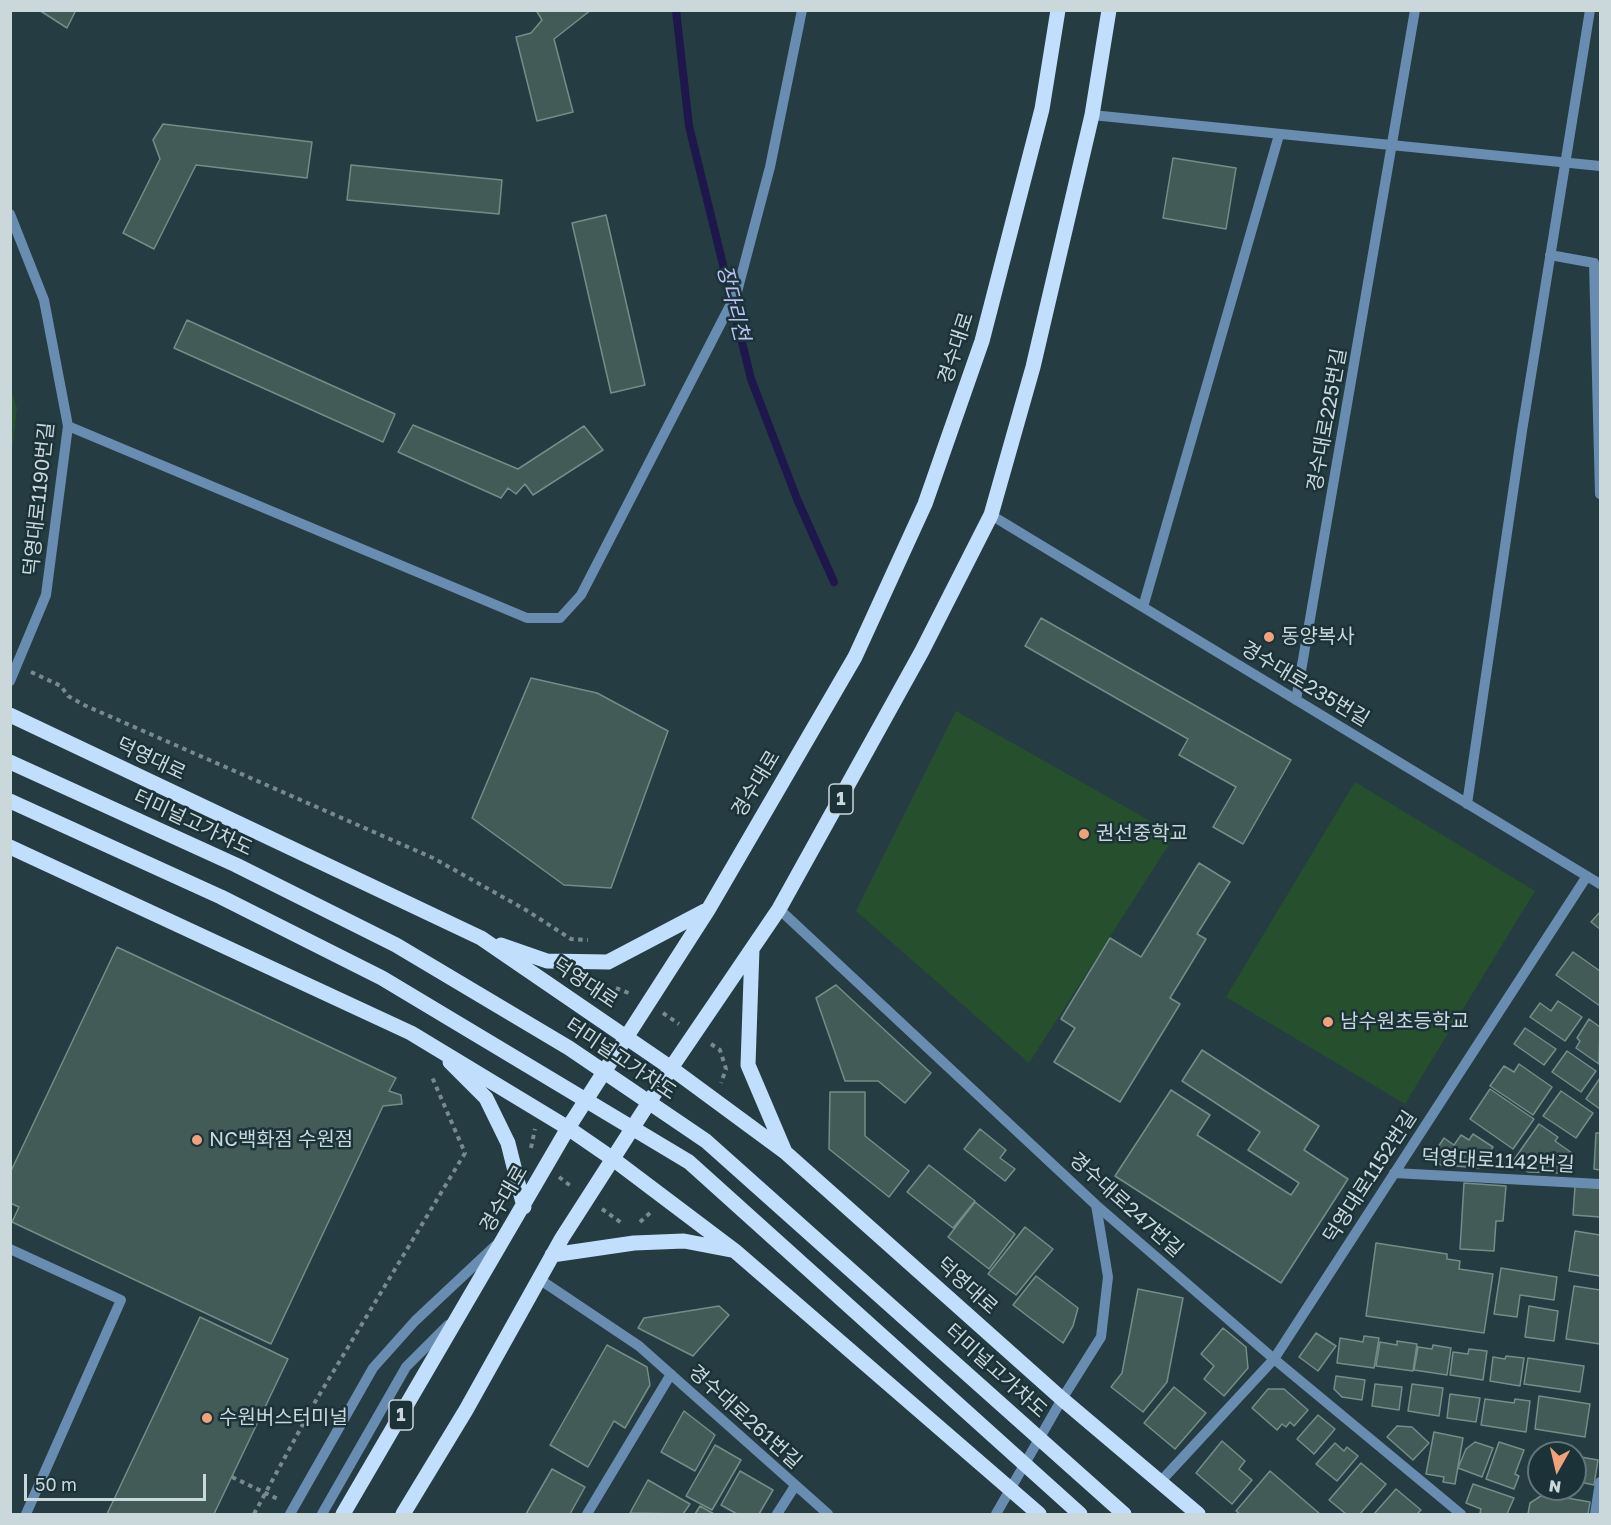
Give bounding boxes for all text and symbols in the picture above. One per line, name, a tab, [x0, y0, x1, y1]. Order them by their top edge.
water label: 장다리천	[711, 262, 755, 344]
street label: 경수대로	[933, 309, 979, 387]
street label: 경수대로225번길	[1303, 346, 1351, 494]
street label: 덕영대로1190번길	[19, 421, 59, 577]
place label: 동양복사	[1281, 625, 1355, 649]
marker: 동양복사	[1262, 630, 1276, 644]
street label: 경수대로235번길	[1237, 636, 1373, 732]
street label: 덕영대로	[113, 733, 189, 785]
street label: 경수대로	[727, 746, 785, 822]
road number: 1	[829, 784, 853, 814]
street label: 터미널고가차도	[130, 785, 256, 861]
place label: 권선중학교	[1096, 822, 1188, 846]
marker: 권선중학교	[1077, 827, 1091, 841]
street label: 덕영대로	[548, 952, 622, 1014]
place label: 남수원초등학교	[1340, 1010, 1469, 1034]
street label: 터미널고가차도	[561, 1013, 681, 1105]
marker: 남수원초등학교	[1321, 1015, 1335, 1029]
street label: 덕영대로1152번길	[1318, 1106, 1422, 1248]
place label: NC백화점 수원점	[209, 1128, 353, 1152]
marker: NC백화점 수원점	[190, 1133, 204, 1147]
street label: 덕영대로1142번길	[1421, 1145, 1575, 1177]
street label: 경수대로247번길	[1064, 1148, 1188, 1262]
street label: 경수대로	[475, 1161, 533, 1237]
street label: 덕영대로	[932, 1252, 1002, 1320]
street label: 터미널고가차도	[940, 1319, 1052, 1423]
street label: 경수대로261번길	[684, 1360, 806, 1474]
road number: 1	[389, 1400, 413, 1430]
place label: 수원버스터미널	[219, 1406, 348, 1430]
marker: 수원버스터미널	[200, 1411, 214, 1425]
north arrow	[1527, 1441, 1587, 1501]
scale bar	[27, 1462, 208, 1500]
text: 50 m	[35, 1473, 77, 1495]
text: N	[1547, 1476, 1562, 1498]

